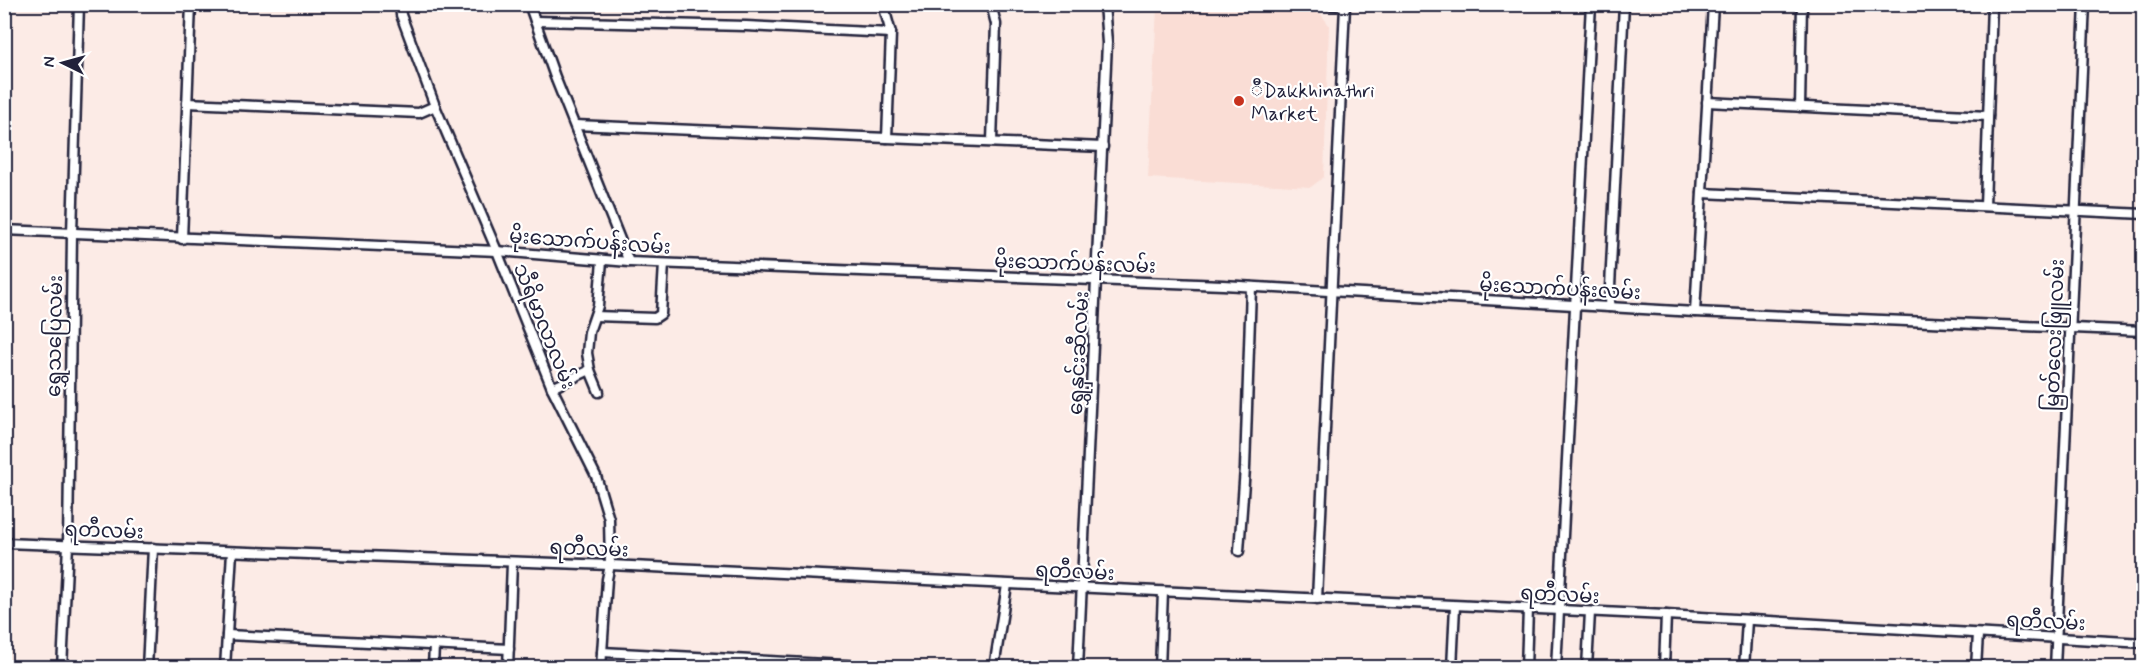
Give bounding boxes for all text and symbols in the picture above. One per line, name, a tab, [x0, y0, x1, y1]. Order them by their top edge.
north arrow	[33, 33, 93, 93]
text: N	[39, 56, 60, 68]
place label: ီDakkhinathri Market	[1251, 77, 1375, 128]
marker: ီDakkhinathri Market	[1232, 94, 1246, 108]
street label: မိုးသောက်ပန်းလမ်း	[508, 221, 672, 264]
street label: မိုးသောက်ပန်းလမ်း	[994, 246, 1156, 283]
street label: မြတ်လေးဖြူလမ်း	[2037, 258, 2073, 412]
street label: သီရိမာလာလမ်း	[505, 259, 583, 394]
street label: မိုးသောက်ပန်းလမ်း	[1478, 270, 1641, 309]
street label: ရွှေသပြေလမ်း	[39, 275, 71, 397]
street label: ရွှေနှင်းဆီလမ်း	[1061, 290, 1098, 416]
street label: ရတီလမ်း	[64, 515, 144, 547]
street label: ရတီလမ်း	[549, 533, 629, 565]
street label: ရတီလမ်း	[1035, 555, 1115, 589]
street label: ရတီလမ်း	[1520, 578, 1600, 612]
street label: ရတီလမ်း	[2006, 605, 2086, 639]

